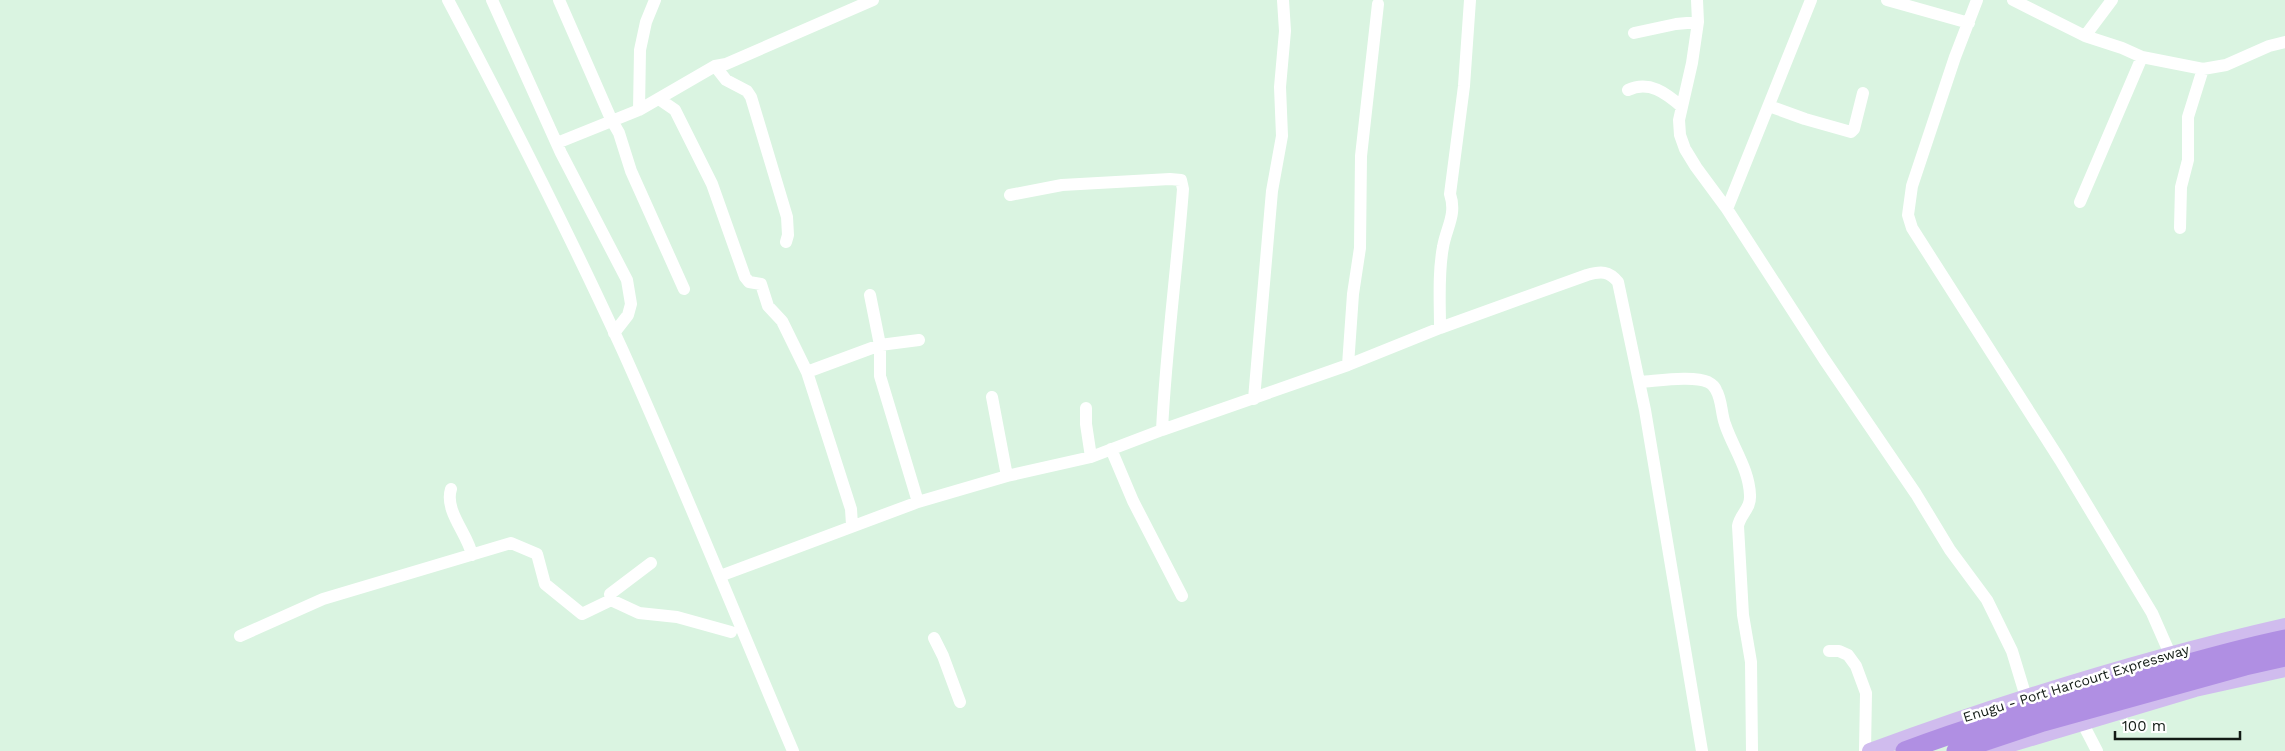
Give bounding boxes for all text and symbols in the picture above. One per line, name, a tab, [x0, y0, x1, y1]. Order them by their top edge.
street label: Enugu - Port Harcourt Expressway	[1961, 641, 2192, 725]
scale bar	[2115, 708, 2240, 740]
text: 100 m	[2122, 717, 2166, 735]

